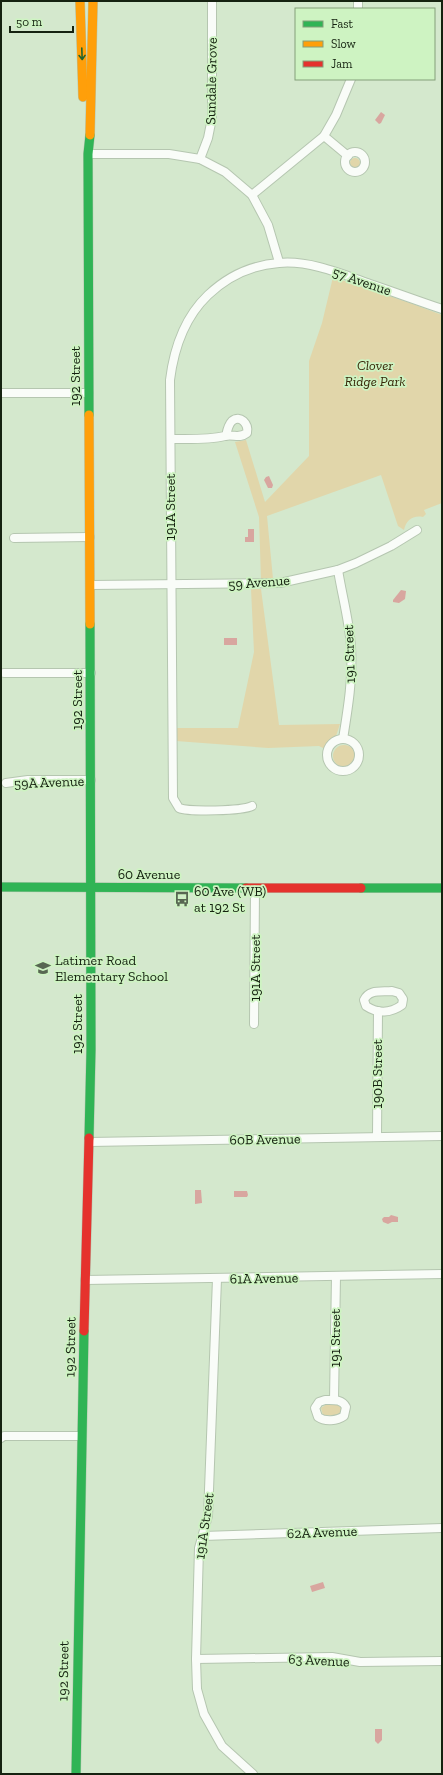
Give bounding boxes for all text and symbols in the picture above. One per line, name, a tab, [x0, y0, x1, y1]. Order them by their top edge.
scale bar	[10, 8, 73, 34]
legend	[295, 8, 435, 80]
text: 50 m	[16, 15, 43, 29]
text: Fast	[331, 17, 354, 31]
street label: Sundale Grove	[202, 37, 221, 125]
text: Slow	[331, 37, 357, 51]
one-way arrow	[78, 47, 86, 60]
text: Jam	[331, 57, 353, 71]
street label: 57 Avenue	[330, 264, 394, 300]
street label: 192 Street	[67, 345, 84, 406]
park label: Clover Ridge Park	[344, 357, 406, 390]
street label: 191A Street	[162, 473, 179, 540]
street label: 59 Avenue	[228, 572, 291, 593]
street label: 191 Street	[340, 624, 359, 683]
street label: 192 Street	[69, 669, 86, 730]
street label: 59A Avenue	[14, 773, 85, 792]
street label: 60 Avenue	[118, 866, 181, 883]
place label: 60 Ave (WB) at 192 St	[194, 883, 266, 916]
bus stop icon: 60 Ave (WB) at 192 St	[173, 890, 191, 908]
street label: 191A Street	[247, 934, 264, 1001]
place label: Latimer Road Elementary School	[55, 952, 168, 985]
school or university icon: Latimer Road Elementary School	[34, 959, 52, 977]
street label: 192 Street	[69, 993, 86, 1054]
street label: 190B Street	[369, 1038, 386, 1109]
street label: 60B Avenue	[229, 1130, 301, 1149]
street label: 61A Avenue	[230, 1269, 299, 1288]
street label: 191 Street	[327, 1308, 344, 1367]
street label: 192 Street	[61, 1316, 80, 1377]
street label: 191A Street	[191, 1491, 218, 1560]
street label: 62A Avenue	[287, 1523, 358, 1542]
street label: 192 Street	[54, 1640, 73, 1701]
street label: 63 Avenue	[288, 1650, 350, 1671]

